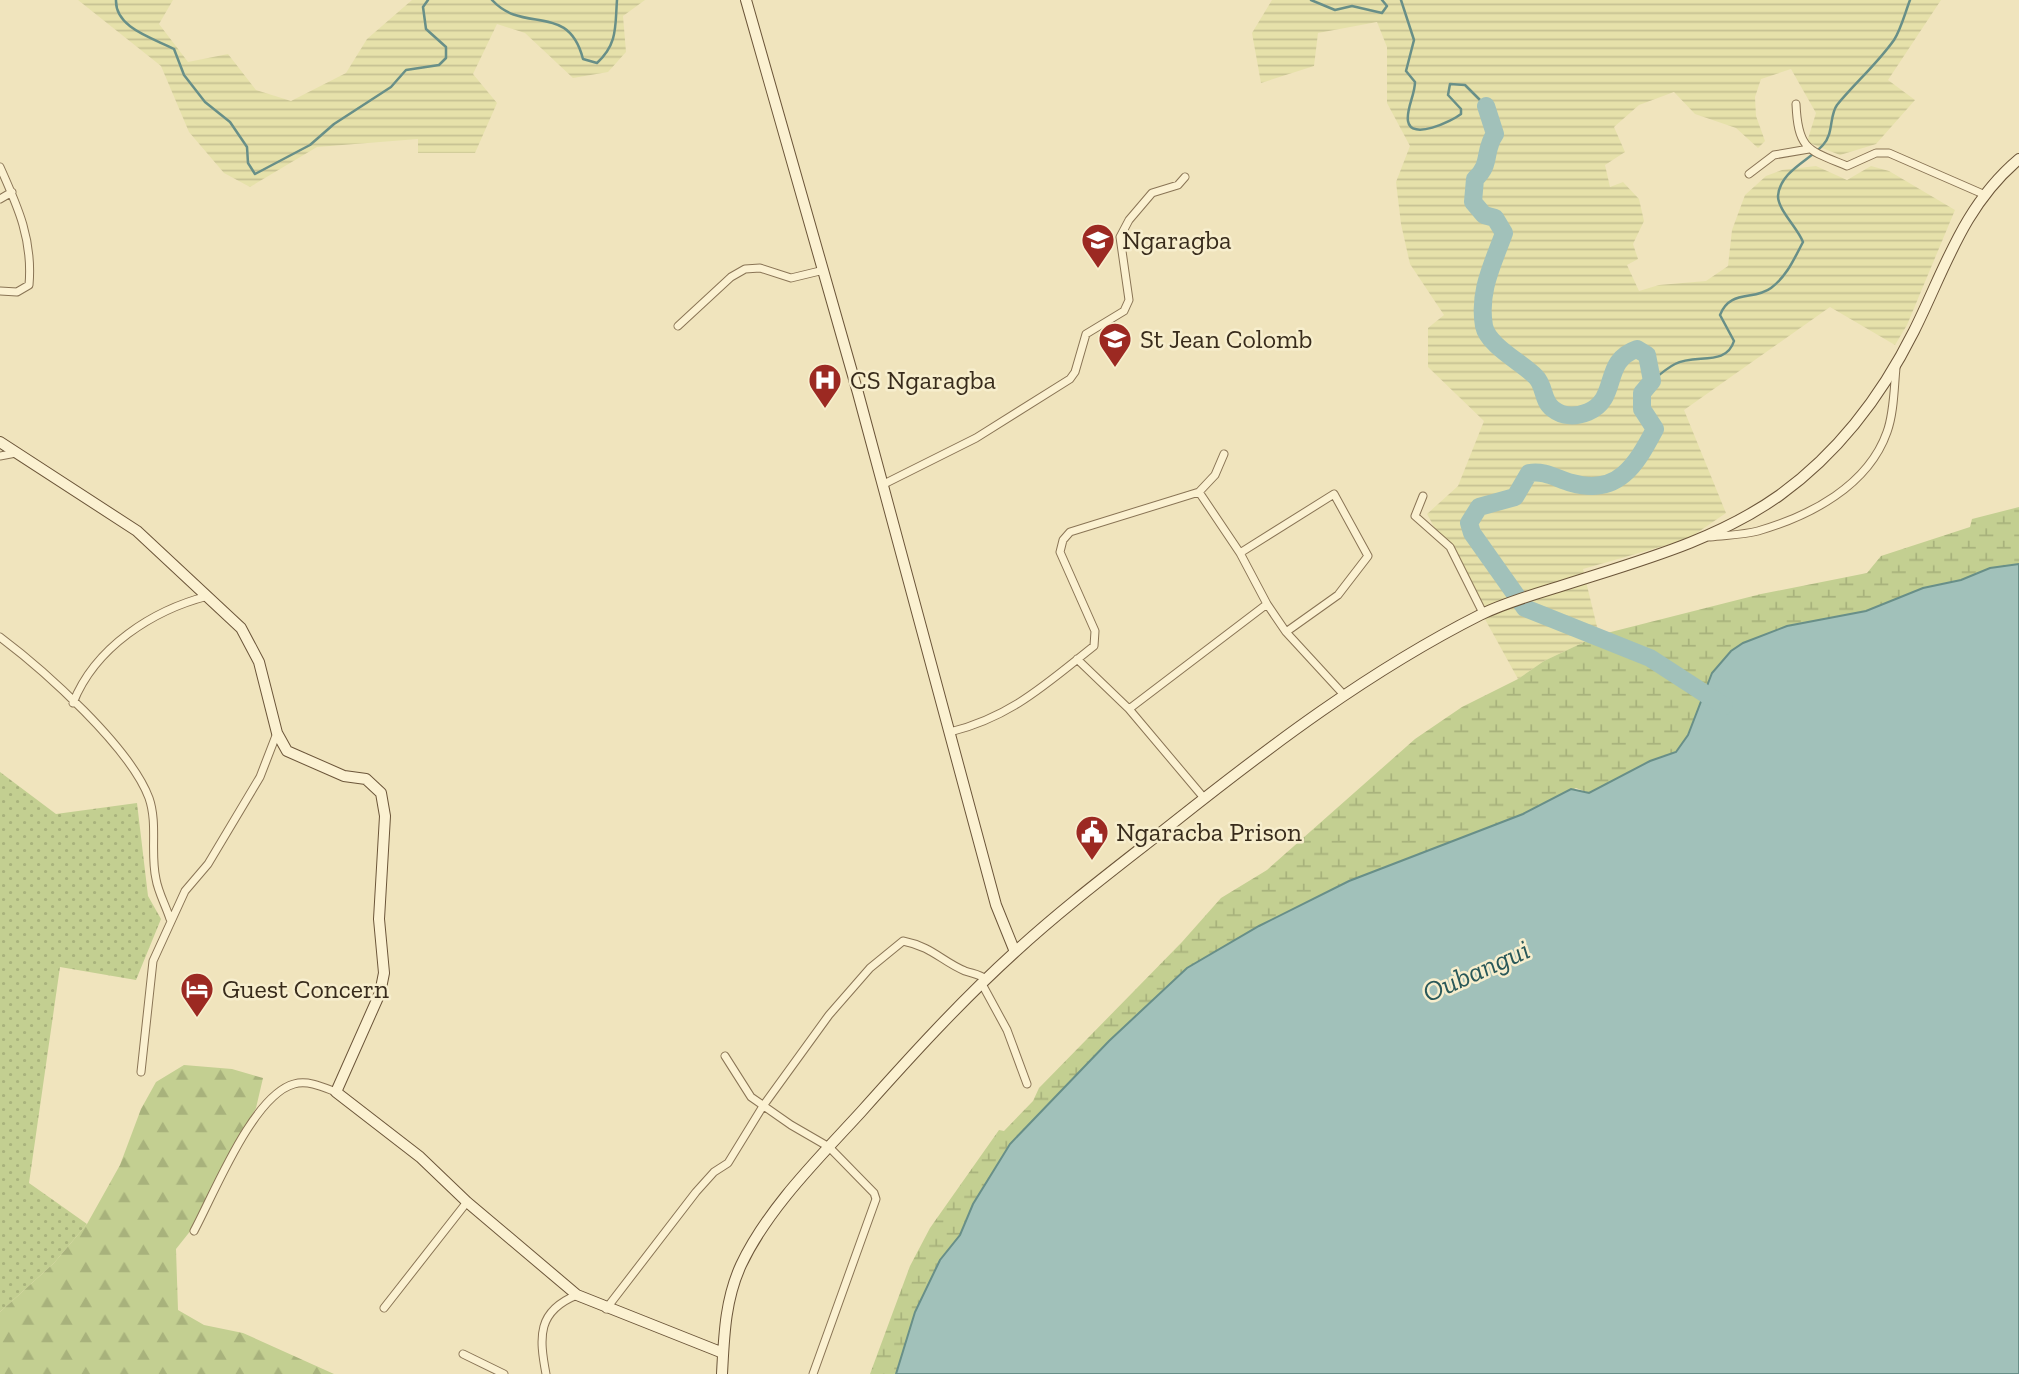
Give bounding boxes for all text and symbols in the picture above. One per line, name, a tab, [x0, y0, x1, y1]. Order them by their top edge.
school or university icon: Ngaragba	[1079, 221, 1117, 270]
place label: Ngaragba	[1122, 224, 1232, 256]
school or university icon: St Jean Colomb	[1096, 320, 1134, 369]
place label: St Jean Colomb	[1140, 323, 1312, 355]
hospital icon: CS Ngaragba	[806, 361, 844, 410]
place label: CS Ngaragba	[850, 364, 997, 396]
public building icon: Ngaracba Prison	[1073, 813, 1111, 862]
place label: Ngaracba Prison	[1116, 816, 1302, 848]
water label: Oubangui	[1417, 933, 1535, 1009]
hotel icon: Guest Concern	[178, 970, 216, 1019]
place label: Guest Concern	[222, 973, 389, 1005]

